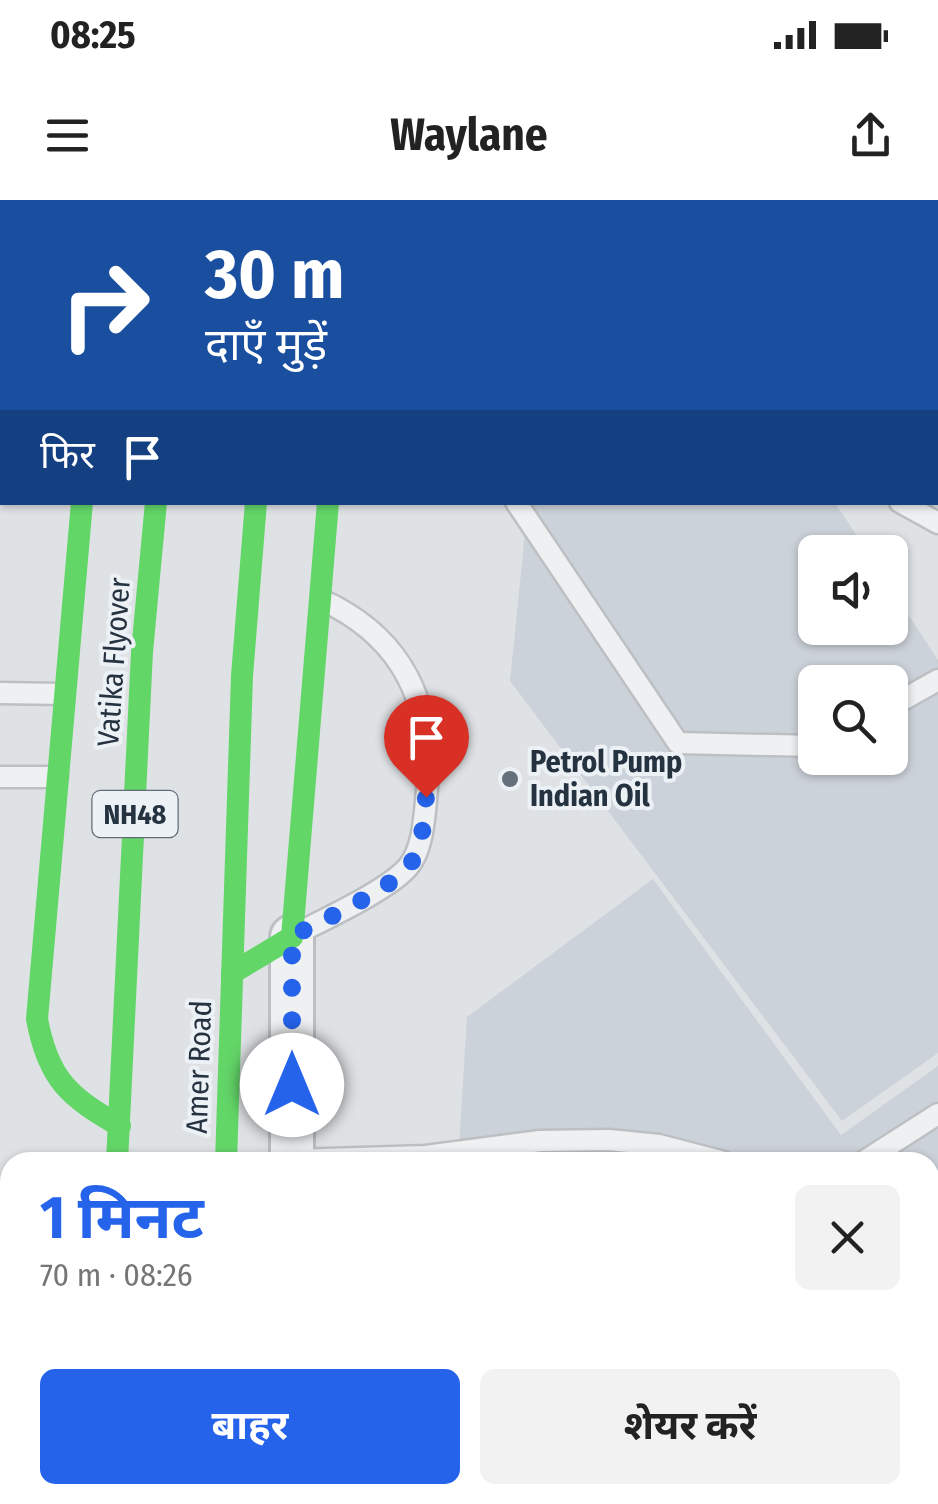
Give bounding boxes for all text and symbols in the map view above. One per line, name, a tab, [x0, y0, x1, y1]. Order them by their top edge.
text: 08:25	[50, 12, 136, 58]
icon: menu	[40, 108, 95, 163]
text: Waylane	[390, 108, 548, 162]
icon: share	[843, 108, 898, 163]
text: 30 m	[205, 233, 344, 317]
icon: right	[40, 240, 170, 370]
text: दाएँ मुड़ें	[205, 318, 327, 372]
icon: arrive	[115, 430, 170, 485]
text: फिर	[40, 432, 95, 478]
map controls	[798, 535, 908, 775]
button: sound	[798, 535, 908, 645]
street label: Vatika Flyover	[90, 576, 138, 748]
button: search	[798, 665, 908, 775]
pin	[384, 695, 469, 798]
icon: arrive	[399, 710, 454, 765]
place label: Petrol Pump Indian Oil	[530, 744, 682, 814]
marker: Petrol Pump Indian Oil	[499, 768, 521, 790]
road number: NH48	[92, 791, 178, 837]
street label: Amer Road	[179, 1000, 219, 1134]
position arrow	[240, 1033, 344, 1137]
text: 1 मिनट	[40, 1182, 204, 1254]
button: close	[795, 1185, 900, 1290]
text: 70 m · 08:26	[40, 1256, 193, 1294]
button: बाहर	[40, 1369, 460, 1484]
button: शेयर करें	[480, 1369, 900, 1484]

